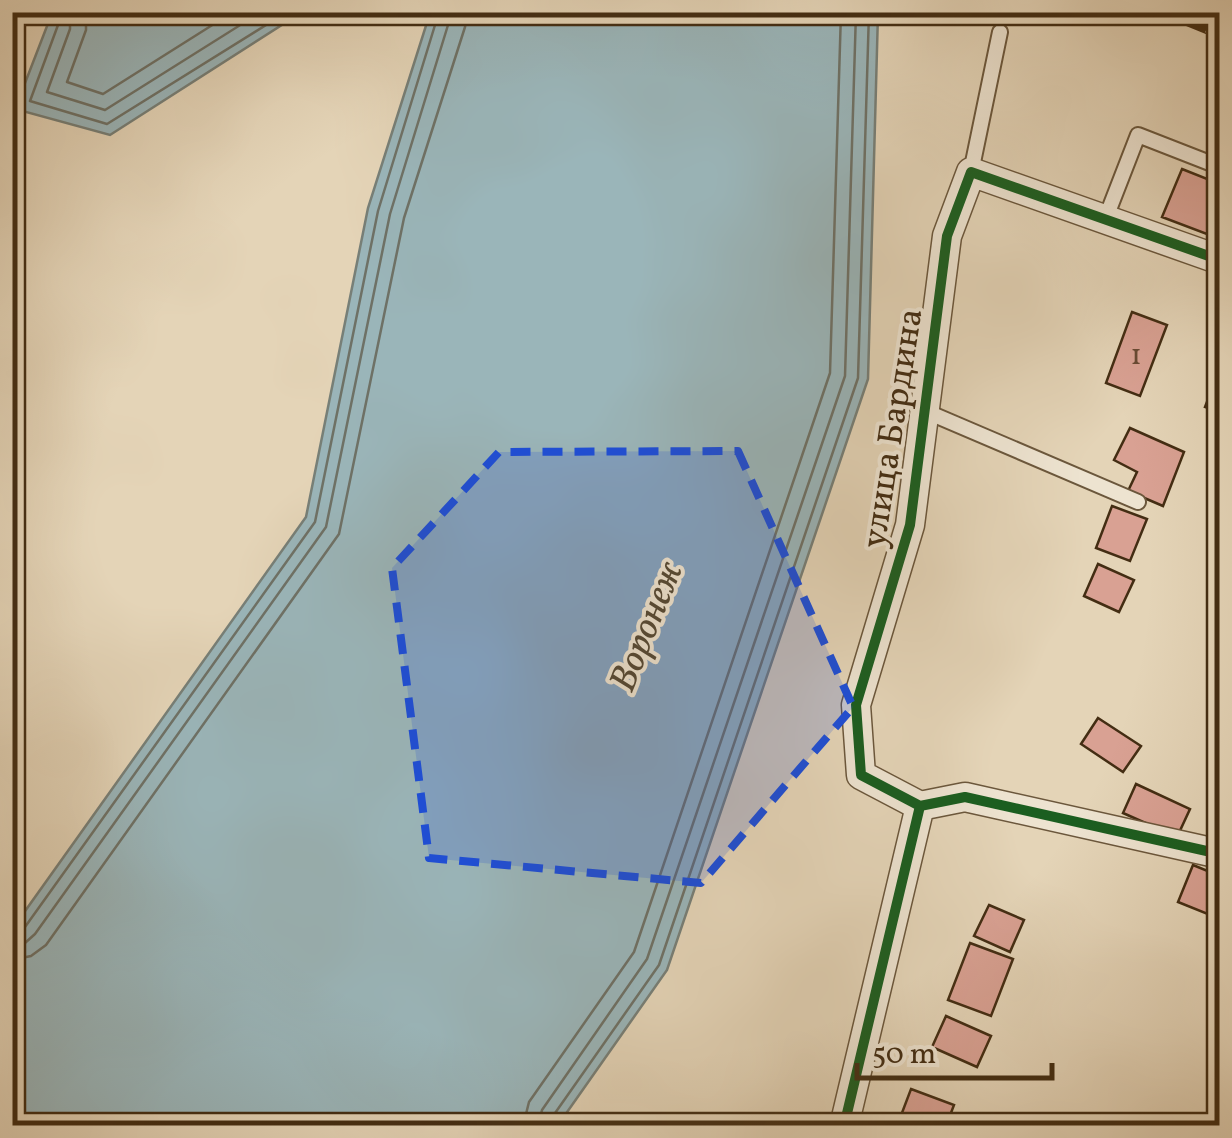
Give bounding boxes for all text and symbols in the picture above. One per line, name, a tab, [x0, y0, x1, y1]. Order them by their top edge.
street label: улица Бардина	[851, 305, 937, 552]
house number: 1	[1130, 335, 1142, 377]
water label: Воронеж	[598, 553, 699, 700]
scale bar	[857, 1018, 1052, 1080]
text: 50 m	[872, 1034, 936, 1076]

